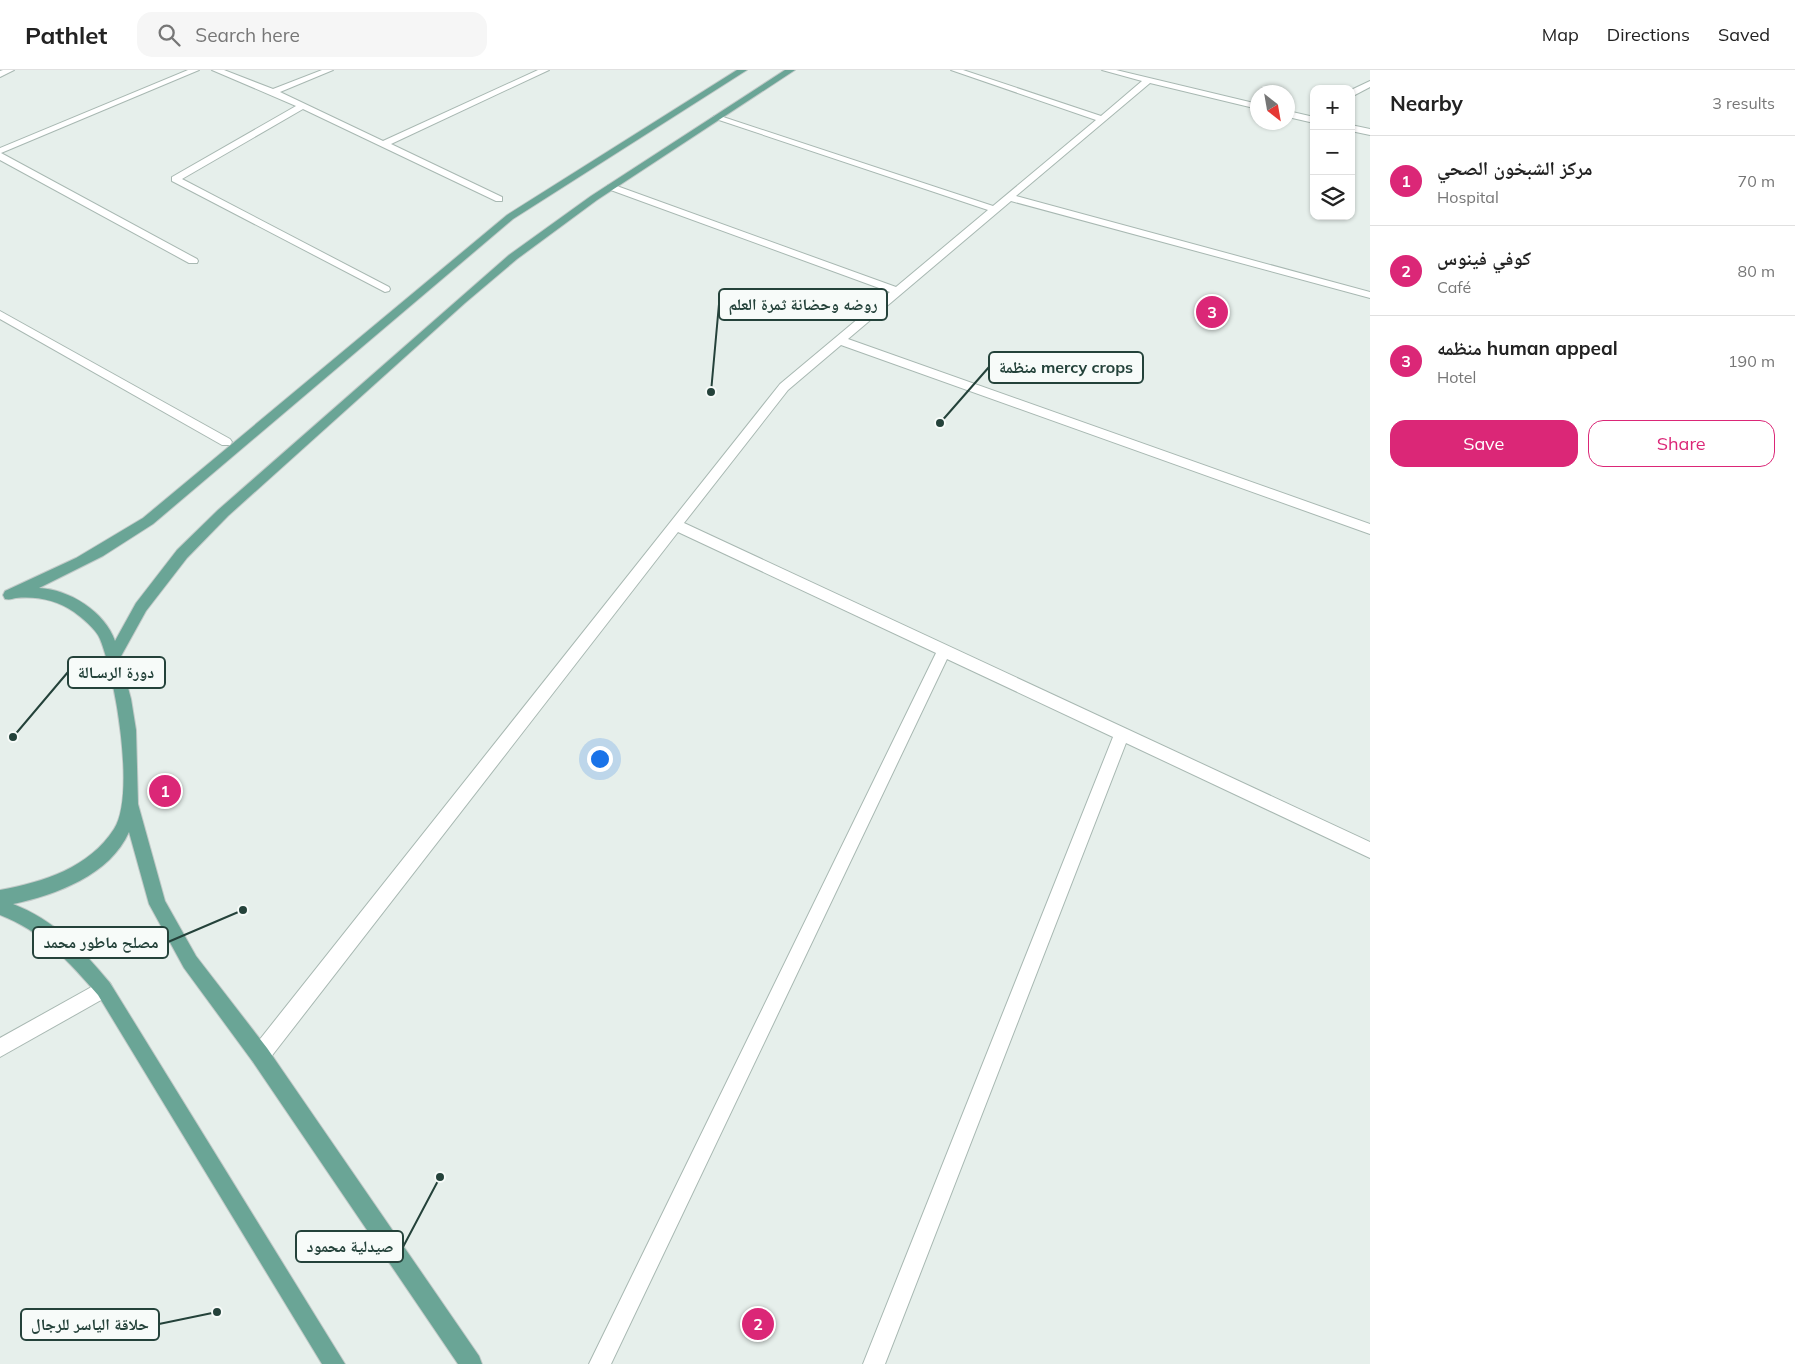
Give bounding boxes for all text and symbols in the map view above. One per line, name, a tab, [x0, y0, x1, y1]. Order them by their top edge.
search box	[137, 12, 487, 57]
text: Pathlet	[25, 20, 107, 50]
icon: search	[155, 21, 183, 49]
text: Search here	[195, 23, 300, 47]
text: Map	[1542, 23, 1579, 46]
text: Directions	[1607, 23, 1690, 46]
text: Saved	[1718, 23, 1770, 46]
north arrow	[1250, 85, 1295, 130]
map controls	[1310, 85, 1355, 220]
button: +	[1310, 85, 1355, 130]
text: Nearby	[1390, 90, 1463, 116]
text: 3 results	[1712, 93, 1775, 113]
button: −	[1310, 130, 1355, 175]
text: مركز الشبخون الصحي	[1437, 156, 1593, 180]
text: 1	[1401, 171, 1411, 191]
text: 70 m	[1738, 171, 1775, 191]
button: layers	[1310, 175, 1355, 220]
text: Hospital	[1437, 187, 1499, 207]
text: كوفي فينوس	[1437, 246, 1531, 270]
text: 2	[1401, 261, 1411, 281]
text: 80 m	[1738, 261, 1775, 281]
text: Café	[1437, 277, 1471, 297]
callout: روضه وحضانة ثمرة العلم	[719, 289, 887, 320]
pin: 3	[1196, 293, 1228, 331]
text: روضه وحضانة ثمرة العلم	[729, 294, 877, 316]
text: منظمه human appeal	[1437, 336, 1618, 360]
text: 3	[1401, 351, 1411, 371]
text: 190 m	[1728, 351, 1775, 371]
callout: منظمة mercy crops	[989, 352, 1143, 383]
text: منظمة mercy crops	[999, 357, 1133, 377]
text: Hotel	[1437, 367, 1476, 387]
button: Save	[1390, 420, 1578, 467]
button: Share	[1588, 420, 1775, 467]
callout: دورة الرسـالة	[68, 657, 165, 688]
text: دورة الرسـالة	[78, 662, 154, 682]
your location	[587, 746, 613, 772]
pin: 1	[149, 772, 181, 810]
callout: مصلح ماطور محمد	[33, 927, 168, 958]
text: مصلح ماطور محمد	[44, 932, 158, 953]
callout: صيدلية محمود	[296, 1231, 403, 1262]
text: صيدلية محمود	[307, 1236, 393, 1256]
pin: 2	[742, 1305, 774, 1343]
callout: حلاقة الياسر للرجال	[21, 1309, 159, 1340]
text: حلاقة الياسر للرجال	[31, 1314, 149, 1334]

